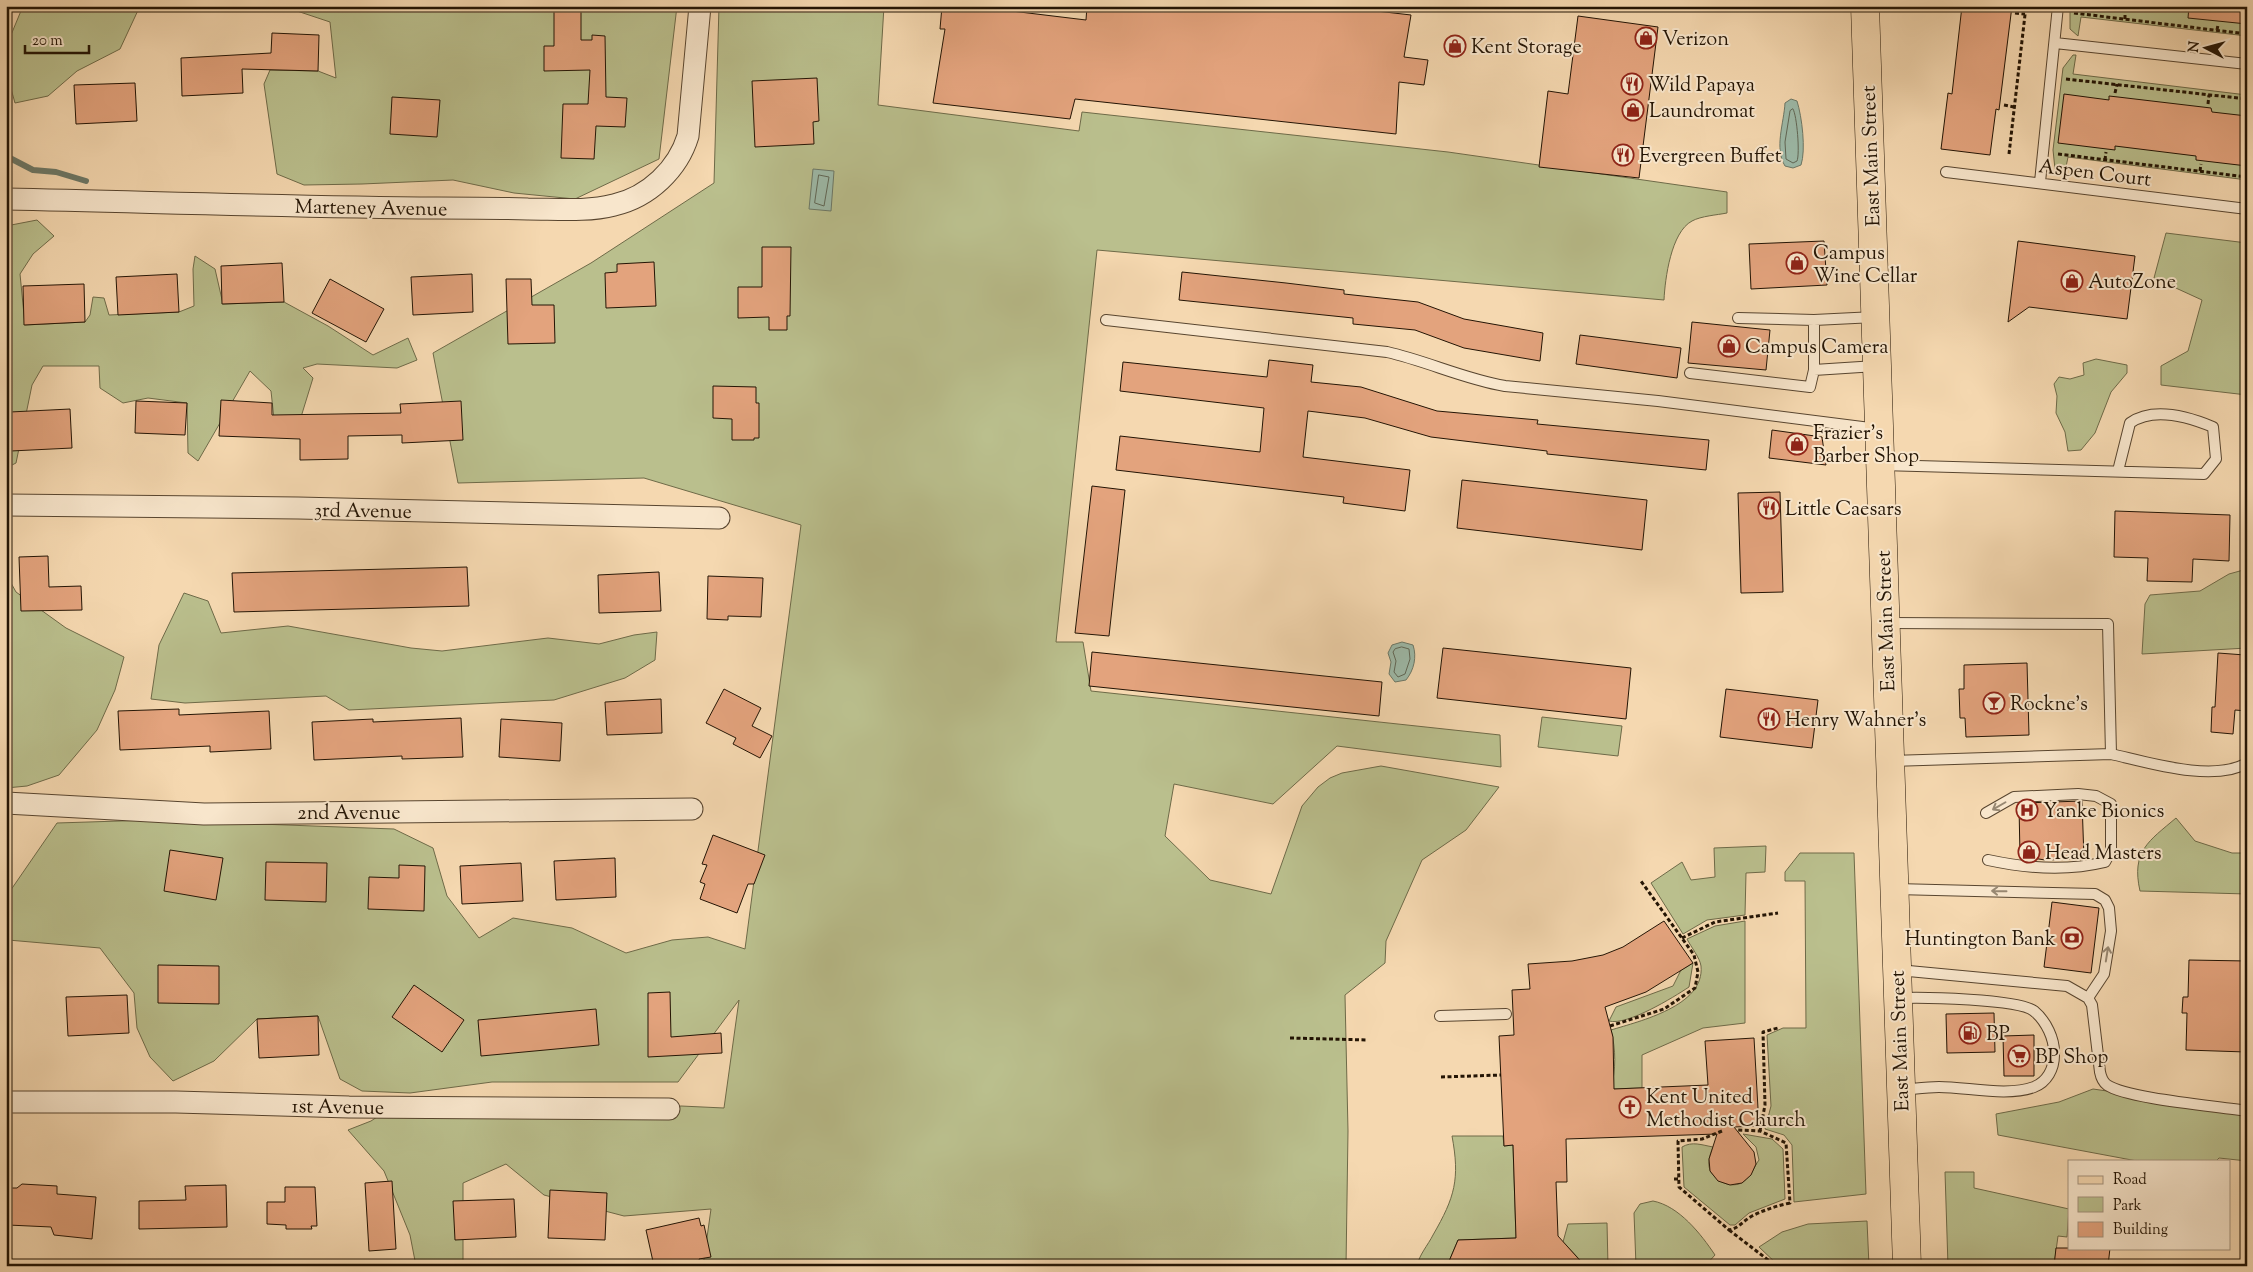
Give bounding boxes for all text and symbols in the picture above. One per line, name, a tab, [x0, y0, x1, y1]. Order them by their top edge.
scale bar	[25, 22, 89, 54]
north arrow	[2180, 22, 2230, 72]
shop icon: Verizon	[1634, 26, 1658, 50]
place label: Verizon	[1662, 26, 1729, 55]
text: 20 m	[32, 31, 63, 52]
shop icon: Kent Storage	[1443, 34, 1467, 58]
place label: Kent Storage	[1471, 34, 1582, 63]
text: N	[2185, 40, 2206, 53]
restaurant icon: Wild Papaya	[1620, 72, 1644, 96]
place label: Wild Papaya	[1648, 72, 1755, 101]
street label: East Main Street	[1856, 85, 1889, 227]
shop icon: Laundromat	[1621, 98, 1645, 122]
place label: Laundromat	[1649, 98, 1755, 127]
restaurant icon: Evergreen Buffet	[1611, 143, 1635, 167]
place label: Evergreen Buffet	[1639, 143, 1782, 172]
street label: Aspen Court	[2037, 153, 2153, 196]
street label: Marteney Avenue	[294, 194, 448, 225]
place label: Campus Wine Cellar	[1813, 240, 1918, 292]
shop icon: Campus Wine Cellar	[1785, 251, 1809, 275]
shop icon: AutoZone	[2060, 269, 2084, 293]
place label: AutoZone	[2088, 269, 2176, 298]
shop icon: Campus Camera	[1717, 334, 1741, 358]
place label: Campus Camera	[1745, 334, 1889, 363]
place label: Frazier's Barber Shop	[1813, 420, 1919, 472]
shop icon: Frazier's Barber Shop	[1785, 432, 1809, 456]
restaurant icon: Little Caesars	[1757, 496, 1781, 520]
place label: Little Caesars	[1785, 496, 1902, 525]
street label: 3rd Avenue	[314, 497, 412, 528]
street label: East Main Street	[1871, 550, 1904, 692]
bar icon: Rockne's	[1982, 691, 2006, 715]
place label: Rockne's	[2010, 691, 2088, 720]
restaurant icon: Henry Wahner's	[1757, 707, 1781, 731]
place label: Henry Wahner's	[1785, 707, 1927, 736]
hospital icon: Yanke Bionics	[2015, 798, 2039, 822]
place label: Yanke Bionics	[2043, 798, 2165, 827]
street label: 2nd Avenue	[297, 800, 401, 829]
one-way arrow	[1991, 801, 2006, 811]
shop icon: Head Masters	[2017, 840, 2041, 864]
place label: Head Masters	[2045, 840, 2162, 869]
one-way arrow	[1991, 886, 2008, 896]
place label: Huntington Bank	[1905, 926, 2056, 955]
bank icon: Huntington Bank	[2060, 926, 2084, 950]
one-way arrow	[2102, 946, 2112, 962]
street label: East Main Street	[1885, 970, 1918, 1112]
fuel station icon: BP	[1958, 1021, 1982, 1045]
place label: BP	[1986, 1021, 2010, 1050]
supermarket icon: BP Shop	[2007, 1044, 2031, 1068]
place label: BP Shop	[2035, 1044, 2108, 1073]
place label: Kent United Methodist Church	[1646, 1084, 1806, 1136]
street label: 1st Avenue	[291, 1093, 384, 1124]
church icon: Kent United Methodist Church	[1618, 1095, 1642, 1119]
legend	[2068, 1160, 2230, 1250]
text: Road	[2113, 1170, 2147, 1191]
text: Park	[2113, 1196, 2142, 1217]
text: Building	[2113, 1220, 2168, 1241]

